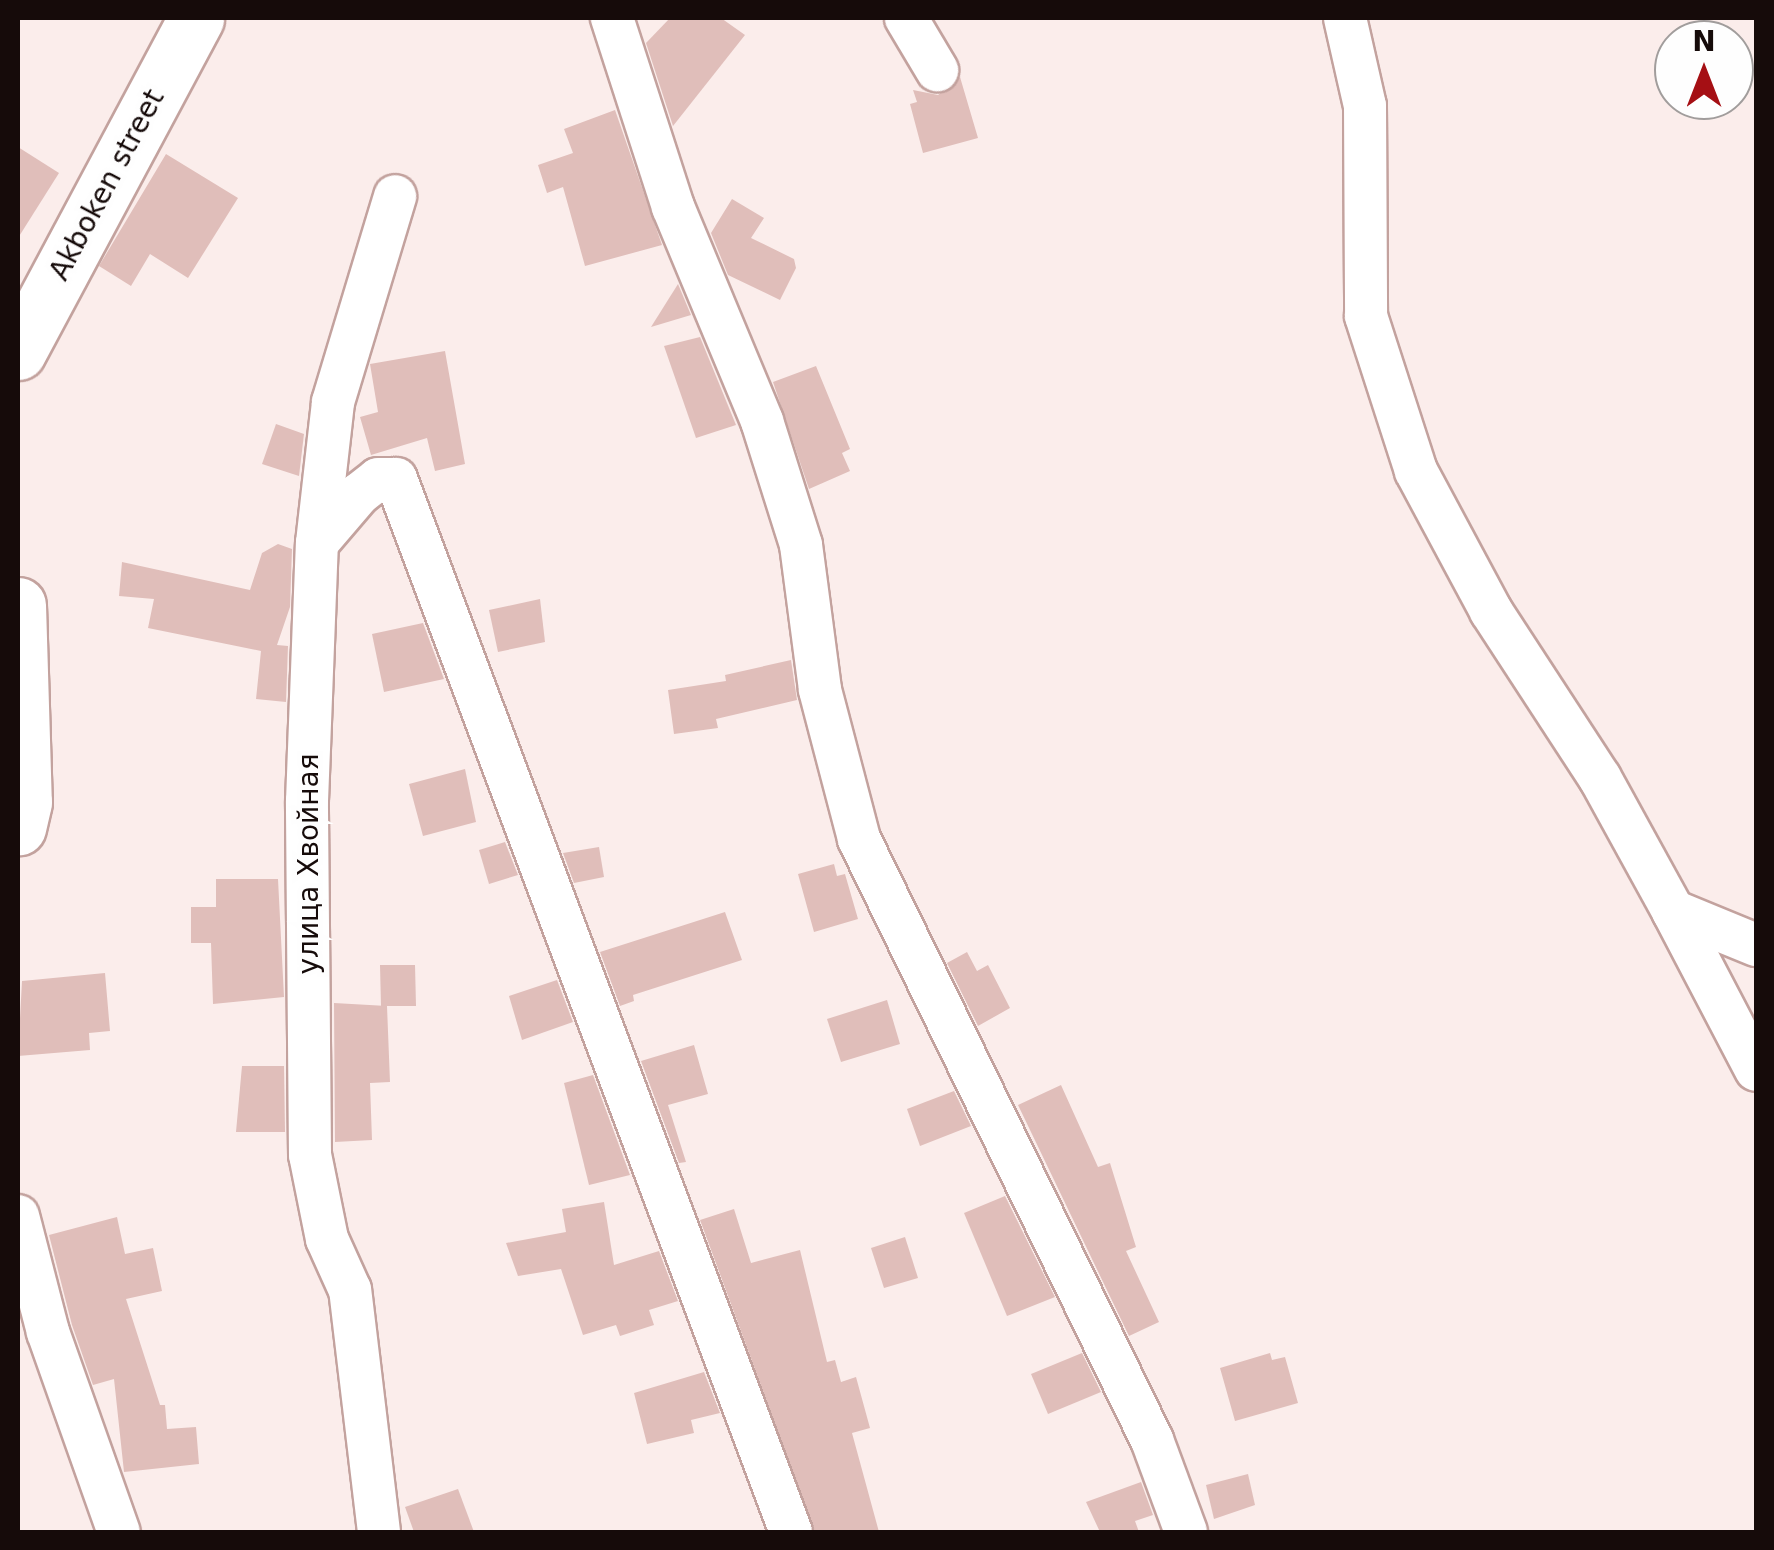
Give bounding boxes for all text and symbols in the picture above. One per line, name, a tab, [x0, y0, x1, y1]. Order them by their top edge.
north arrow	[1654, 20, 1754, 120]
text: N	[1692, 25, 1716, 58]
street label: Akboken street	[43, 84, 171, 286]
street label: улица Хвойная	[292, 753, 326, 975]

